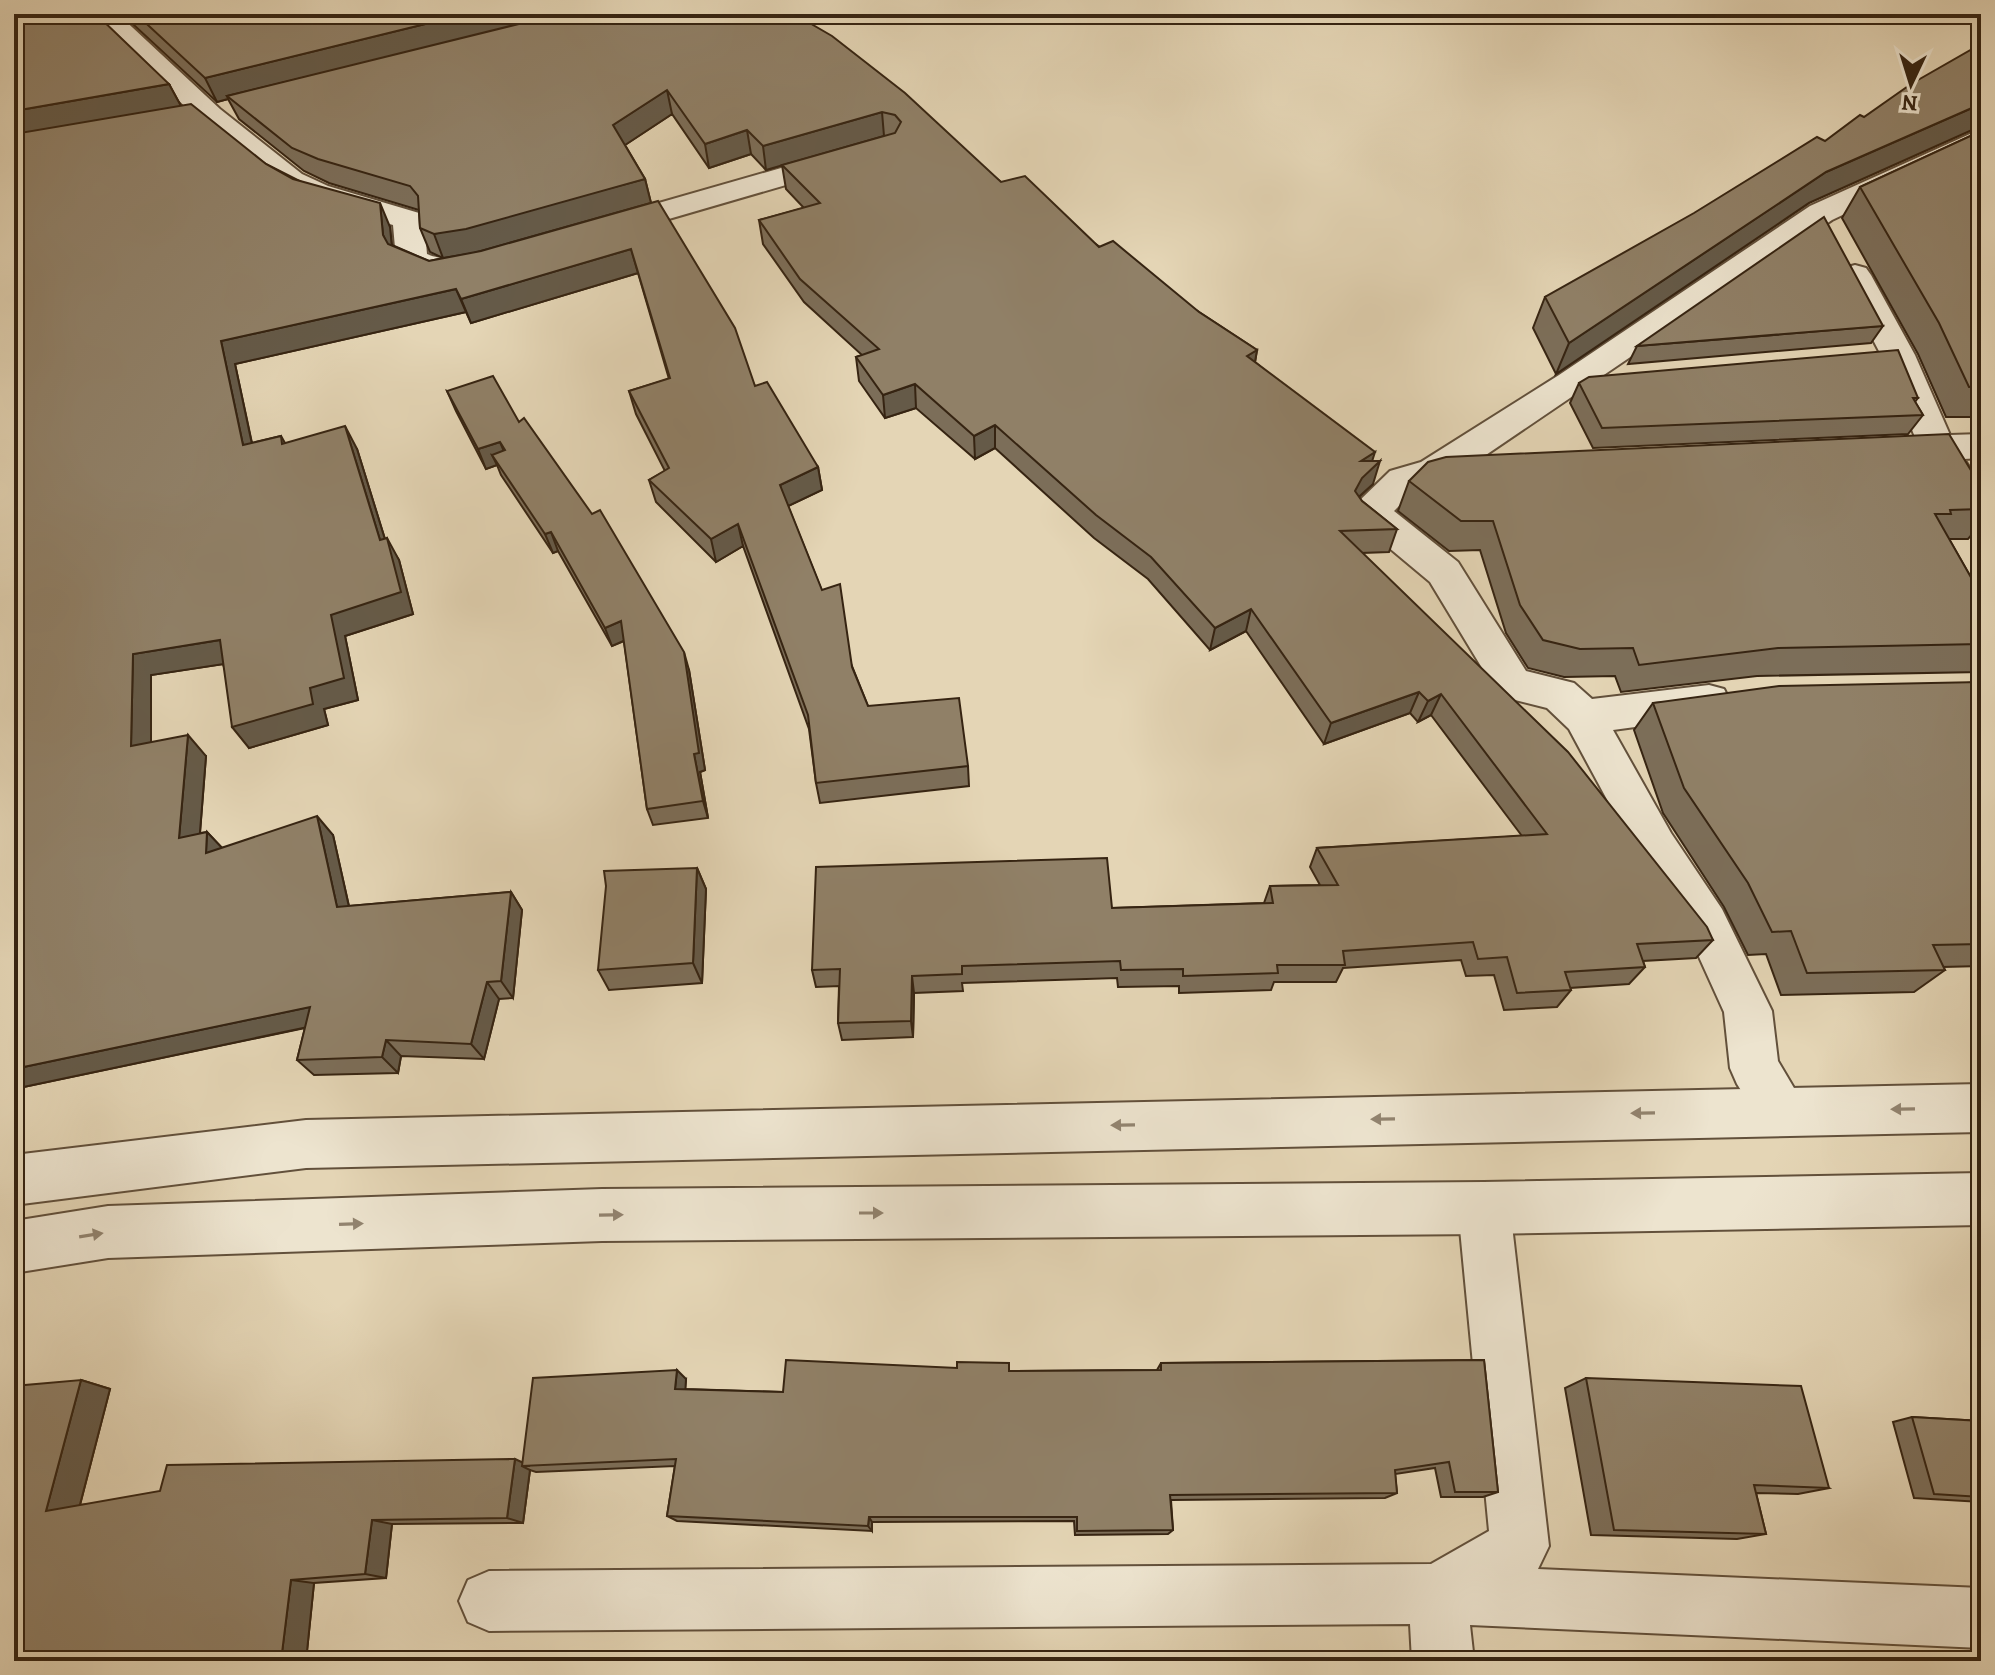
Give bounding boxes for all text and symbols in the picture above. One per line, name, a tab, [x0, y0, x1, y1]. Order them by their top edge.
north arrow	[1871, 44, 1951, 124]
text: N	[1901, 87, 1919, 118]
one-way arrow	[1890, 1103, 1915, 1115]
one-way arrow	[1630, 1107, 1655, 1119]
one-way arrow	[1370, 1113, 1395, 1125]
one-way arrow	[1110, 1119, 1135, 1131]
one-way arrow	[859, 1207, 884, 1219]
one-way arrow	[599, 1209, 624, 1221]
one-way arrow	[339, 1217, 364, 1230]
one-way arrow	[79, 1228, 104, 1241]

